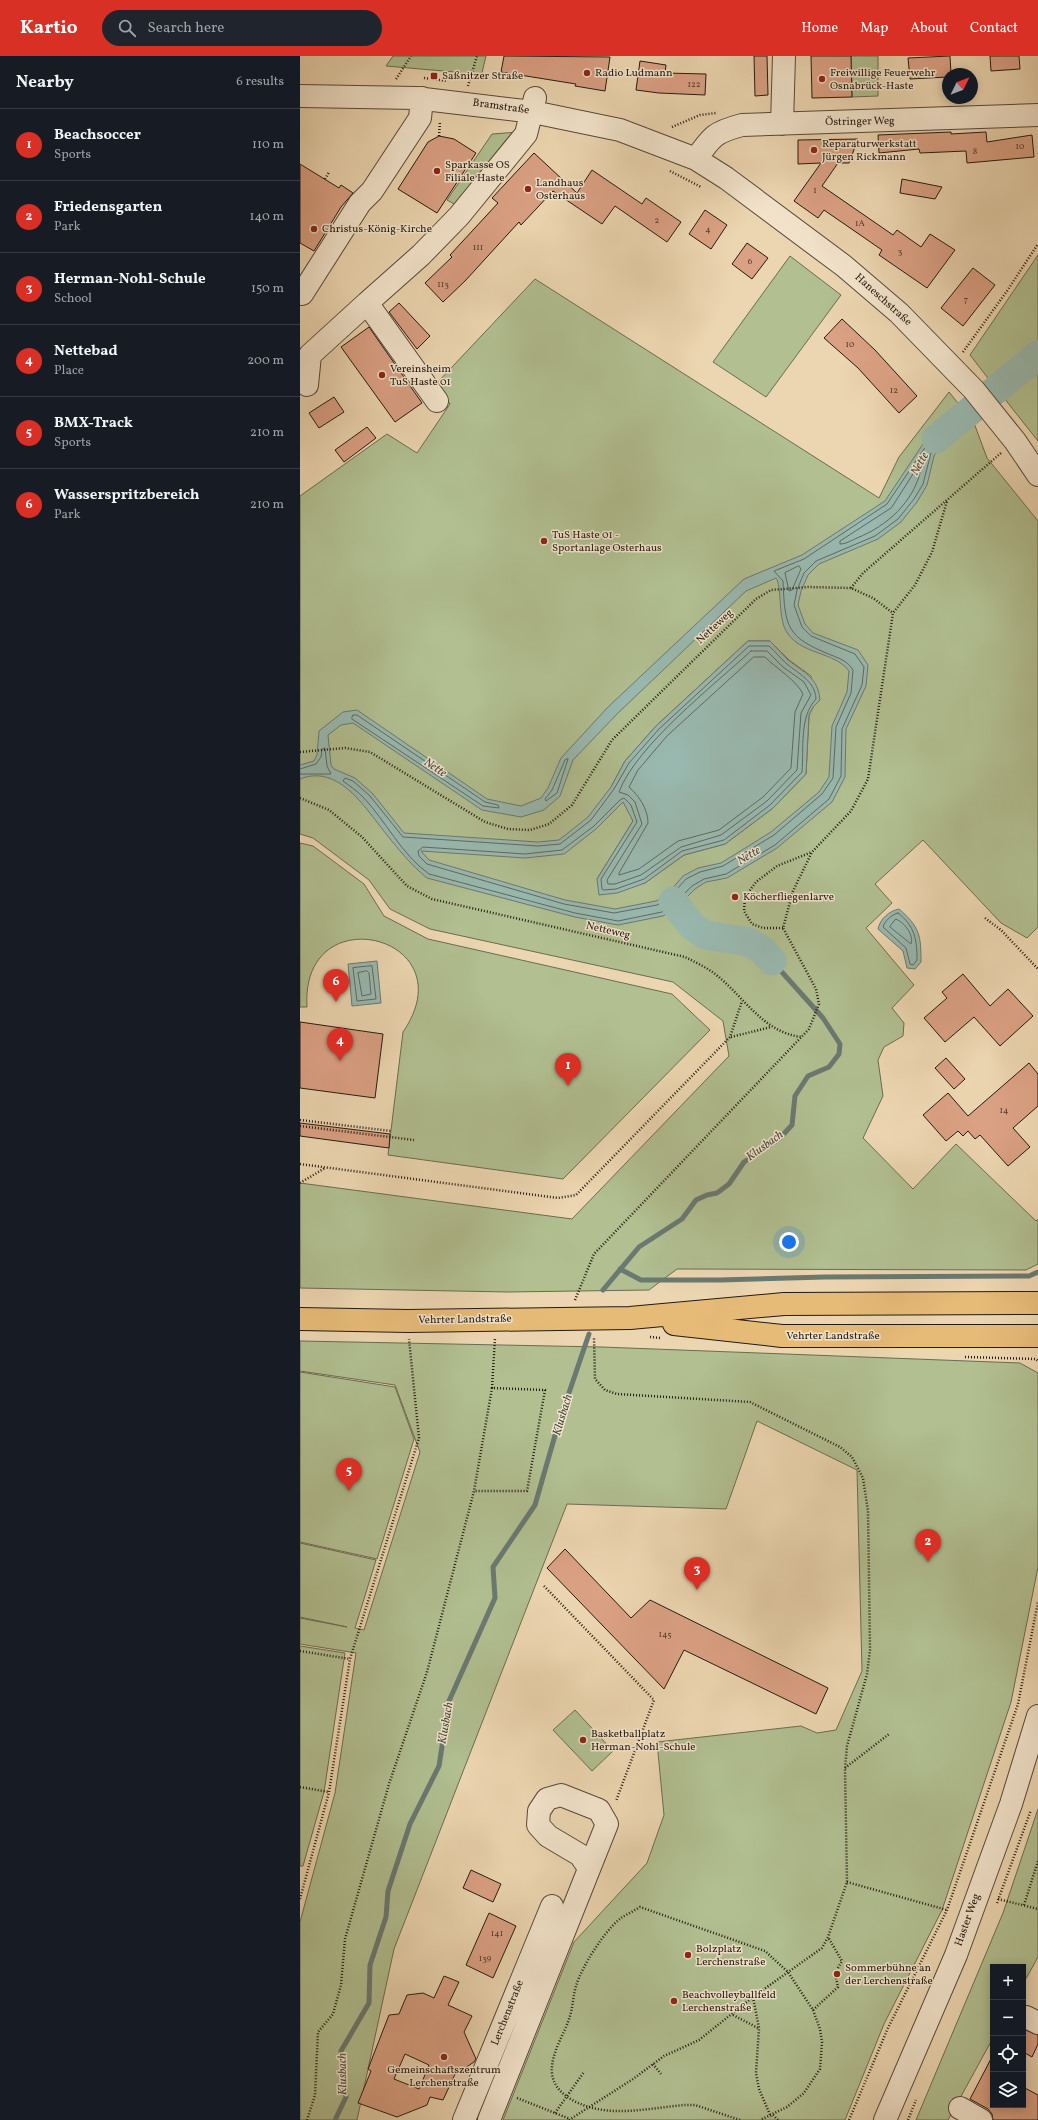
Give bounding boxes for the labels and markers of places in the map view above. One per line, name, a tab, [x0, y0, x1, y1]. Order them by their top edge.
place label: Radio Ludmann	[595, 66, 673, 81]
place label: Freiwillige Feuerwehr Osnabrück-Haste	[830, 66, 936, 94]
marker: Radio Ludmann	[582, 68, 592, 78]
place label: Saßnitzer Straße	[442, 69, 523, 84]
marker: Saßnitzer Straße	[429, 71, 439, 81]
marker: Freiwillige Feuerwehr Osnabrück-Haste	[817, 74, 827, 84]
place label: Reparaturwerkstatt Jürgen Rickmann	[822, 137, 917, 165]
marker: Reparaturwerkstatt Jürgen Rickmann	[809, 145, 819, 155]
place label: Sparkasse OS Filiale Haste	[445, 158, 510, 186]
marker: Sparkasse OS Filiale Haste	[432, 166, 442, 176]
place label: Landhaus Osterhaus	[536, 176, 586, 204]
marker: Landhaus Osterhaus	[523, 184, 533, 194]
place label: Christus-König-Kirche	[322, 222, 432, 237]
marker: Christus-König-Kirche	[309, 224, 319, 234]
place label: Vereinsheim TuS Haste 01	[390, 362, 451, 390]
marker: Vereinsheim TuS Haste 01	[377, 370, 387, 380]
place label: TuS Haste 01 - Sportanlage Osterhaus	[552, 528, 662, 556]
marker: TuS Haste 01 - Sportanlage Osterhaus	[539, 536, 549, 546]
place label: Köcherfliegenlarve	[743, 890, 834, 905]
marker: Köcherfliegenlarve	[730, 892, 740, 902]
pin: 6	[323, 969, 349, 1002]
pin: 4	[327, 1028, 353, 1061]
pin: 1	[555, 1053, 581, 1086]
pin: 5	[336, 1458, 362, 1491]
pin: 2	[915, 1529, 941, 1562]
pin: 3	[684, 1557, 710, 1590]
place label: Basketballplatz Herman-Nohl-Schule	[591, 1727, 696, 1755]
marker: Basketballplatz Herman-Nohl-Schule	[578, 1735, 588, 1745]
place label: Bolzplatz Lerchenstraße	[696, 1942, 765, 1970]
marker: Bolzplatz Lerchenstraße	[683, 1950, 693, 1960]
place label: Sommerbühne an der Lerchenstraße	[845, 1961, 933, 1989]
marker: Sommerbühne an der Lerchenstraße	[832, 1969, 842, 1979]
place label: Beachvolleyballfeld Lerchenstraße	[682, 1988, 776, 2016]
marker: Beachvolleyballfeld Lerchenstraße	[669, 1996, 679, 2006]
marker: Gemeinschaftszentrum Lerchenstraße	[439, 2052, 449, 2062]
place label: Gemeinschaftszentrum Lerchenstraße	[387, 2063, 501, 2091]

